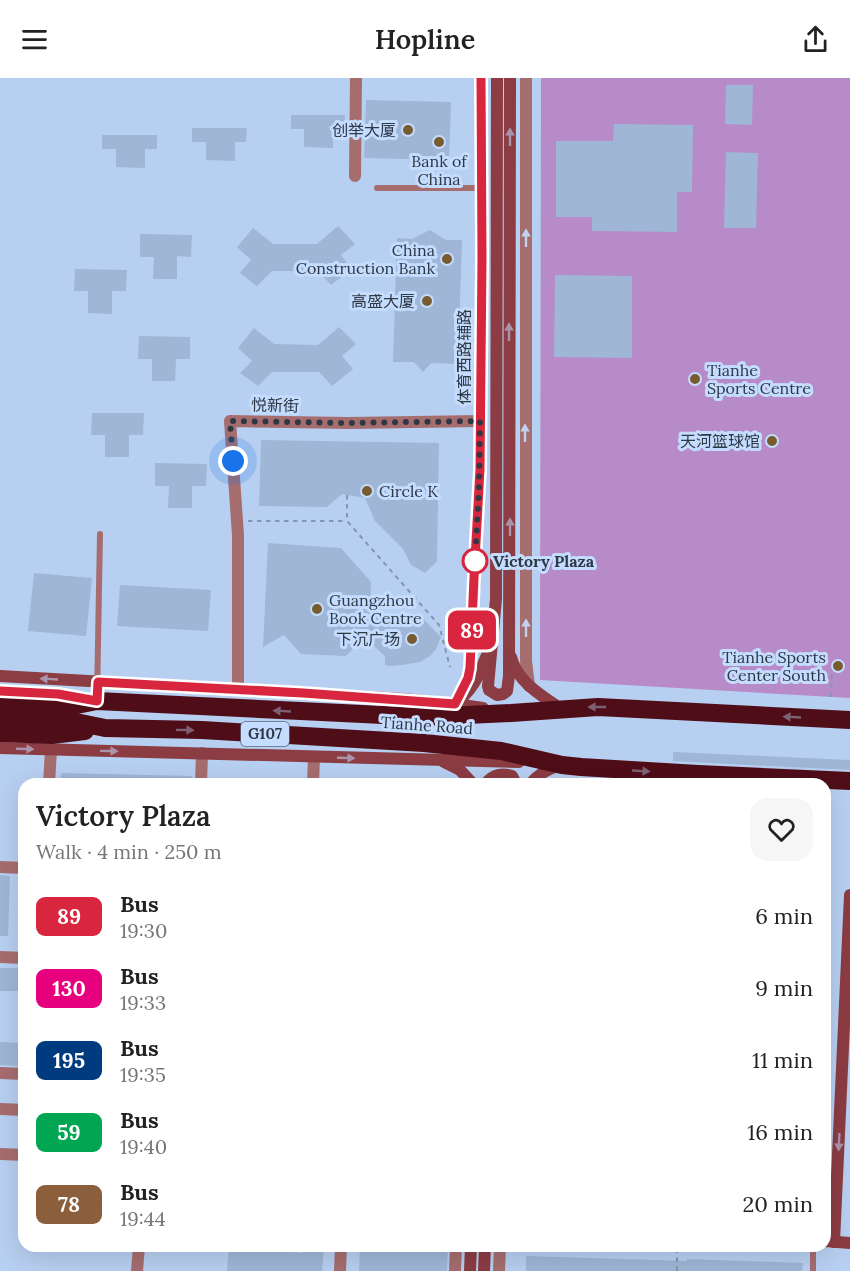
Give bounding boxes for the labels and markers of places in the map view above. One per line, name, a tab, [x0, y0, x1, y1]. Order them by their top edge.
place label: 创举大厦	[332, 120, 396, 140]
marker: 创举大厦	[401, 123, 415, 137]
marker: Bank of China	[432, 135, 446, 149]
place label: Bank of China	[411, 151, 468, 189]
place label: China Construction Bank	[296, 240, 435, 278]
marker: China Construction Bank	[440, 252, 454, 266]
place label: 高盛大厦	[351, 291, 415, 311]
marker: 高盛大厦	[420, 294, 434, 308]
place label: Tianhe Sports Centre	[707, 360, 811, 398]
marker: Tianhe Sports Centre	[688, 372, 702, 386]
place label: 天河篮球馆	[680, 431, 760, 451]
marker: 天河篮球馆	[765, 434, 779, 448]
place label: Circle K	[379, 481, 438, 501]
marker: Circle K	[360, 484, 374, 498]
marker: Victory Plaza	[462, 548, 488, 574]
place label: Victory Plaza	[493, 551, 595, 571]
place label: Guangzhou Book Centre	[329, 590, 422, 628]
marker: Guangzhou Book Centre	[310, 602, 324, 616]
place label: 下沉广场	[336, 629, 400, 649]
marker: 下沉广场	[405, 632, 419, 646]
place label: Tianhe Sports Center South	[722, 647, 826, 685]
marker: Tianhe Sports Center South	[831, 659, 845, 673]

